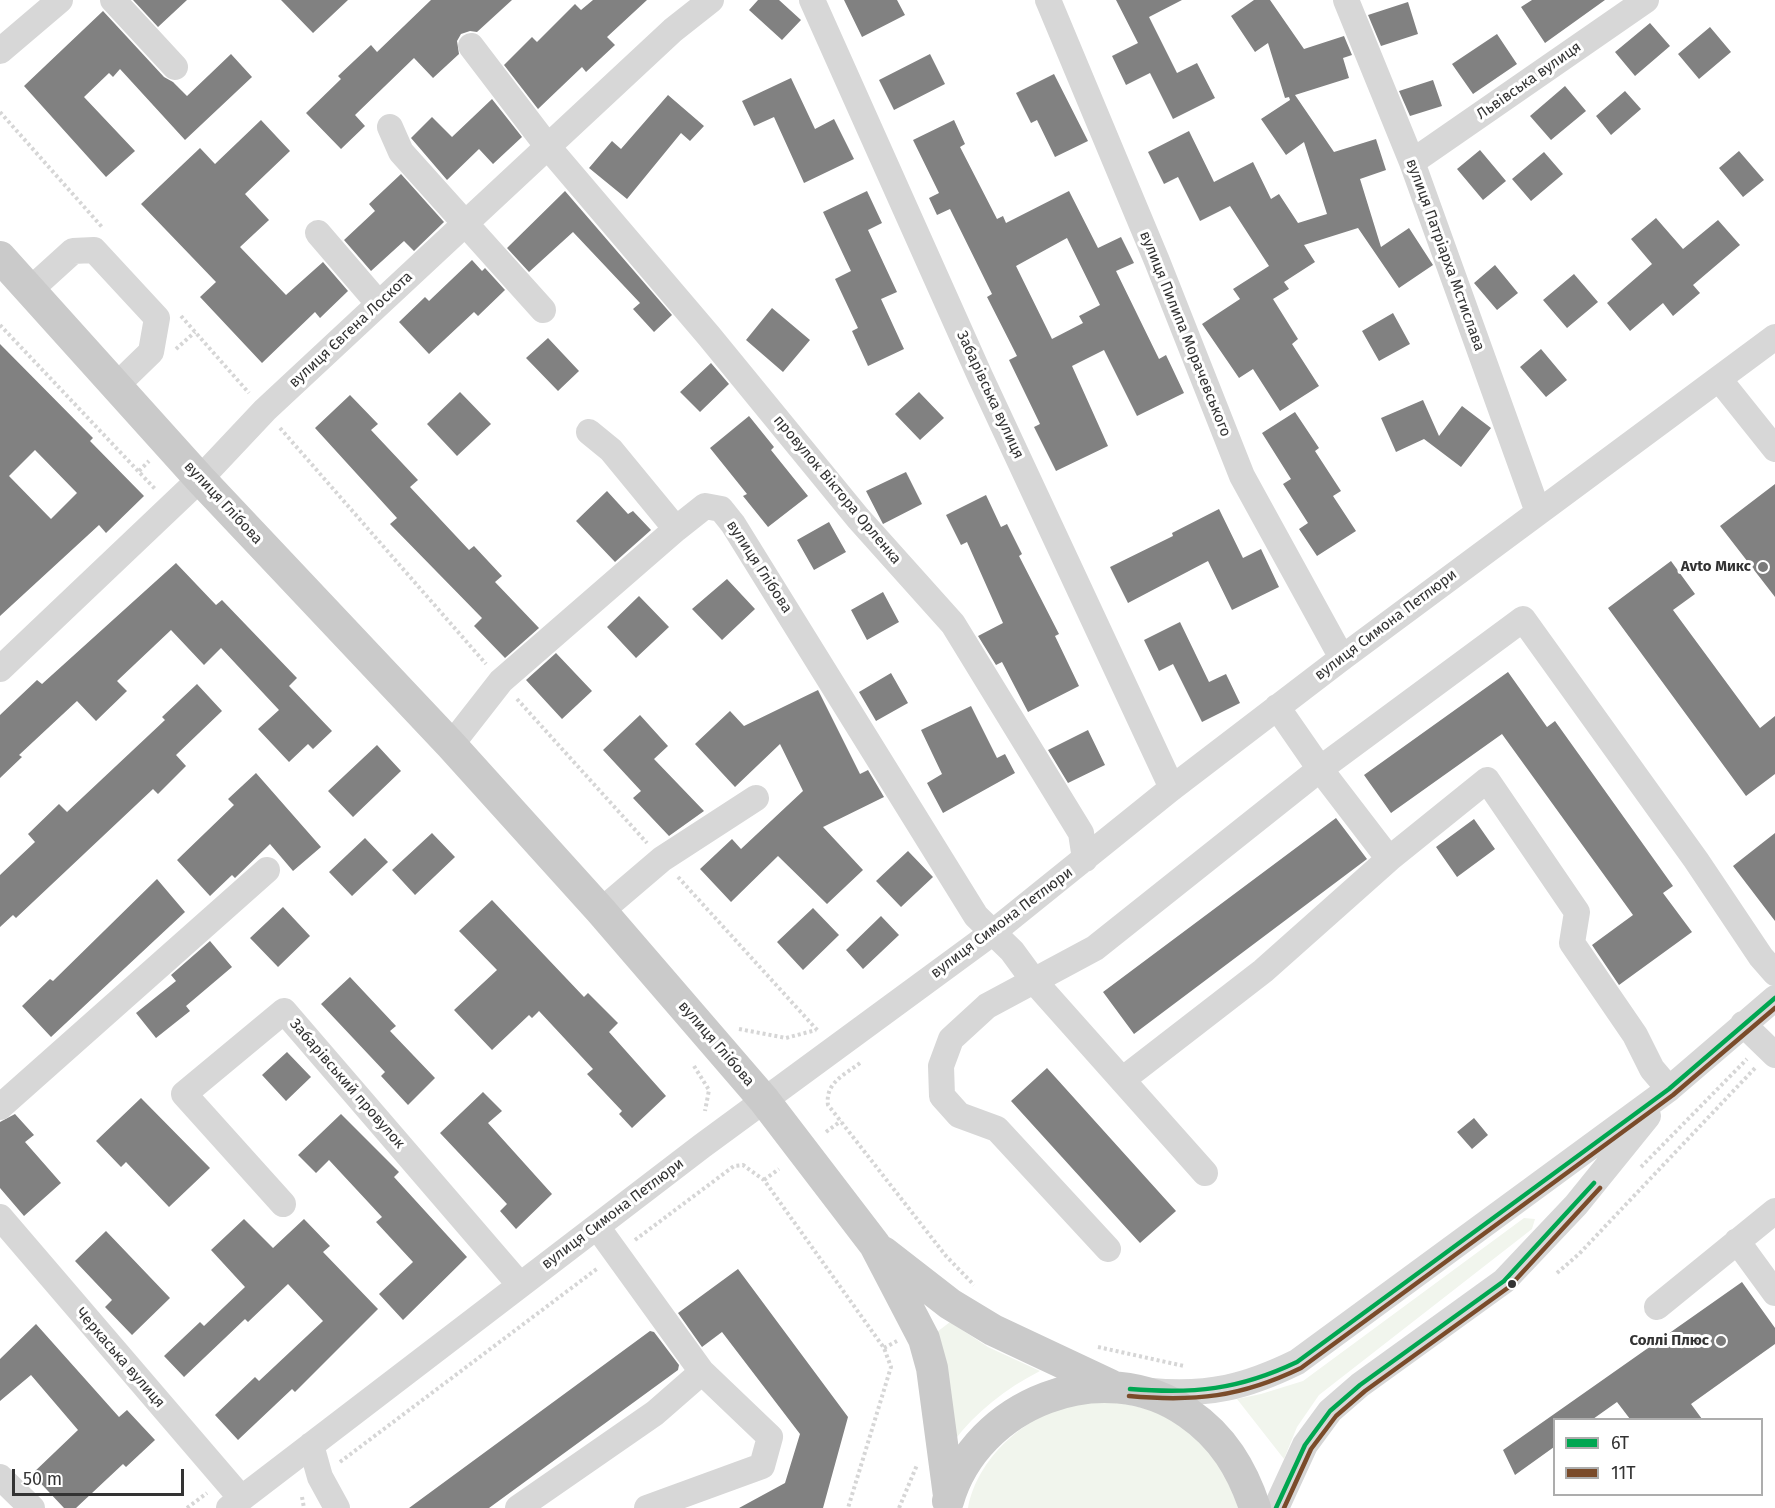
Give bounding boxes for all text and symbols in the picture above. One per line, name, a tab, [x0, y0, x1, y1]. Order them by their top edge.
street label: Львівська вулиця	[1473, 38, 1585, 124]
street label: вулиця Патріарха Мстислава	[1402, 156, 1488, 354]
street label: вулиця Пилипа Морачевського	[1135, 229, 1235, 439]
street label: вулиця Євгена Лоскота	[286, 268, 416, 392]
street label: Забарівська вулиця	[952, 328, 1028, 462]
street label: провулок Віктора Орленка	[769, 412, 905, 568]
street label: вулиця Глібова	[180, 458, 266, 548]
street label: вулиця Глібова	[722, 517, 796, 617]
place label: Avto Микс	[1681, 558, 1751, 576]
marker: Avto Микс	[1756, 560, 1770, 574]
street label: вулиця Симона Петлюри	[1311, 566, 1461, 684]
street label: вулиця Симона Петлюри	[927, 864, 1077, 982]
street label: вулиця Глібова	[674, 998, 758, 1090]
street label: Забарівський провулок	[286, 1015, 408, 1153]
street label: вулиця Симона Петлюри	[538, 1155, 688, 1273]
unlabelled marker	[1506, 1278, 1518, 1290]
street label: Черкаська вулиця	[72, 1304, 168, 1412]
place label: Соллі Плюс	[1629, 1332, 1709, 1350]
marker: Соллі Плюс	[1714, 1334, 1728, 1348]
legend	[1553, 1418, 1763, 1496]
text: 6Т	[1611, 1432, 1629, 1454]
scale bar	[15, 1457, 188, 1495]
text: 11Т	[1611, 1462, 1636, 1484]
text: 50 m	[23, 1468, 62, 1490]

